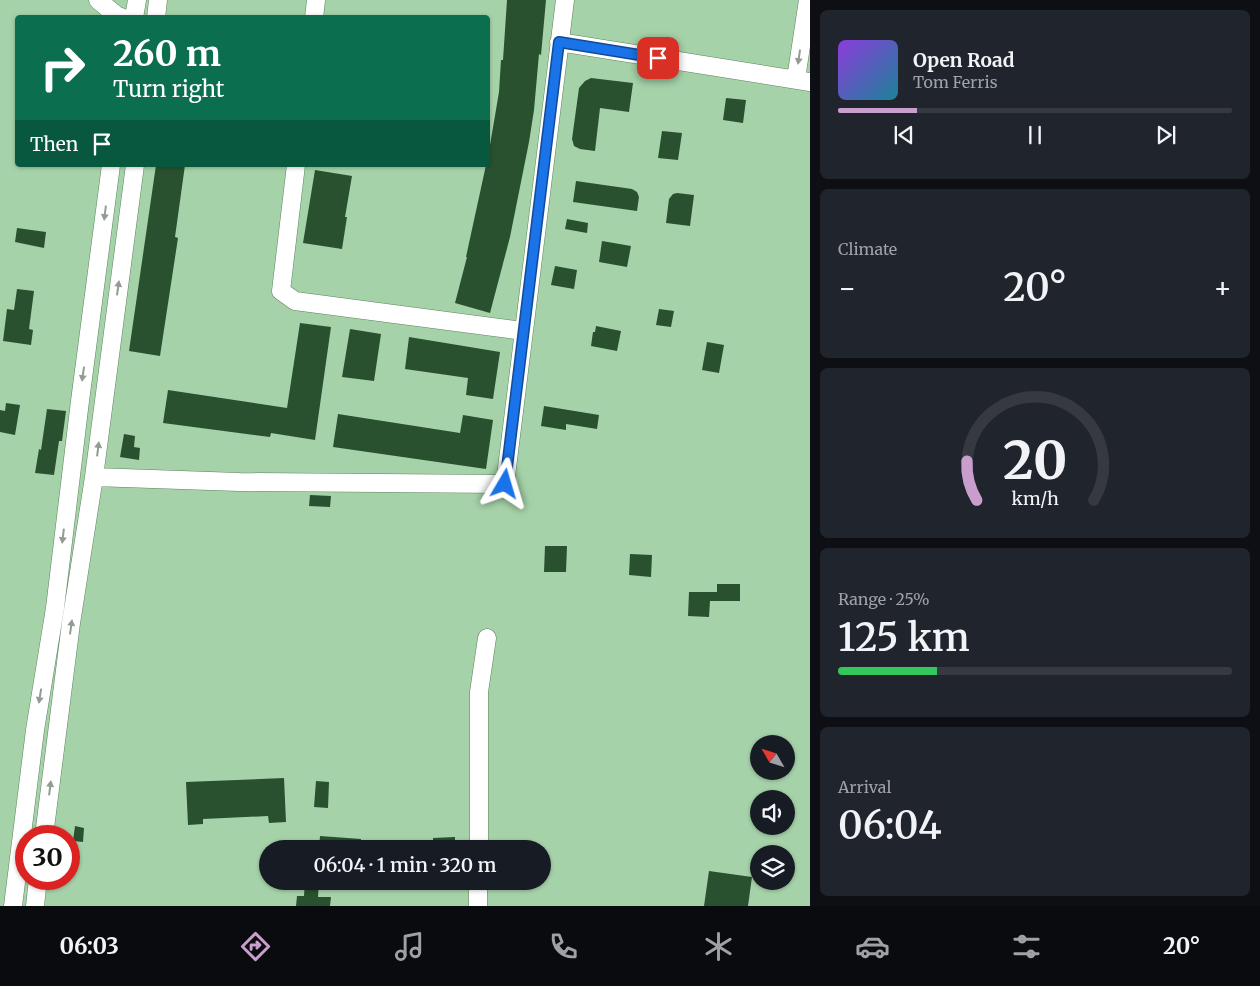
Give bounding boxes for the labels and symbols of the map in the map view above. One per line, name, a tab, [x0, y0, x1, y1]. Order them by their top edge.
pin	[637, 37, 679, 79]
one-way arrow	[795, 49, 803, 65]
one-way arrow	[101, 206, 109, 222]
one-way arrow	[114, 279, 122, 295]
one-way arrow	[79, 367, 87, 383]
one-way arrow	[94, 440, 102, 456]
position arrow	[478, 457, 530, 509]
one-way arrow	[59, 528, 67, 544]
one-way arrow	[67, 618, 75, 634]
one-way arrow	[36, 689, 44, 705]
north arrow	[750, 735, 795, 780]
one-way arrow	[46, 780, 54, 796]
speed limit sign: 30	[15, 825, 80, 890]

